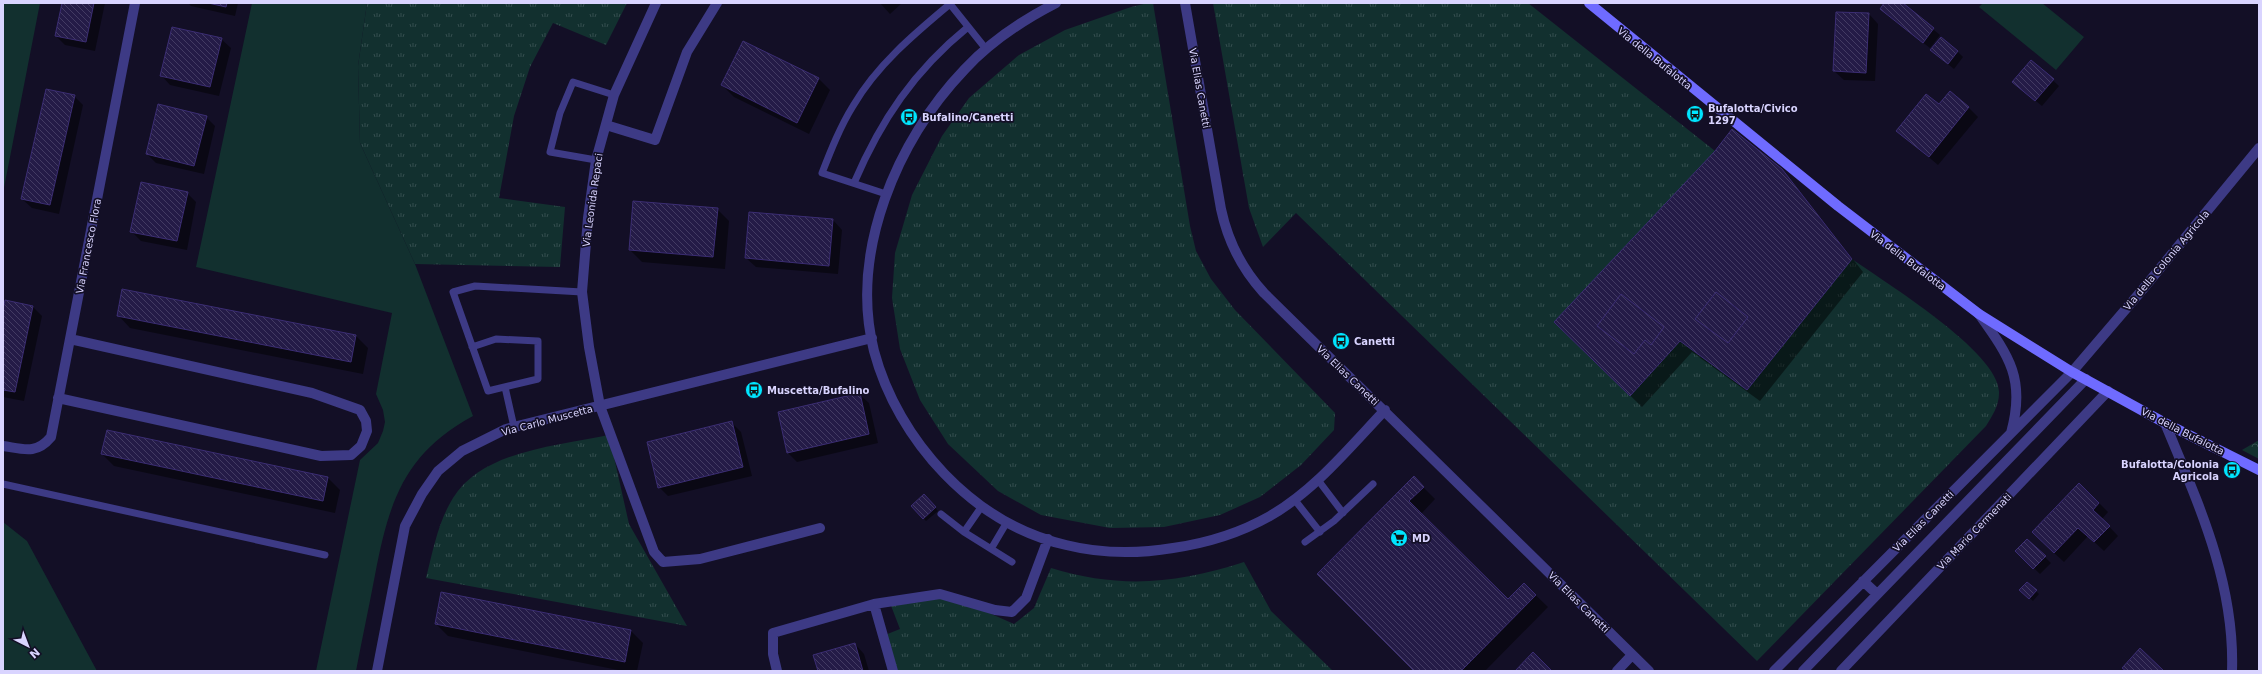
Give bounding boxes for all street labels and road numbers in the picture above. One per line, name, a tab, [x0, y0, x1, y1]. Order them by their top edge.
street label: Via della Bufalotta	[1616, 25, 1694, 92]
street label: Via Elias Canetti	[1187, 47, 1212, 129]
street label: Via Leonida Repaci	[580, 152, 605, 248]
street label: Via Francesco Flora	[74, 198, 103, 295]
street label: Via della Colonia Agricola	[2121, 208, 2211, 313]
street label: Via della Bufalotta	[1868, 228, 1948, 292]
street label: Via Elias Canetti	[1315, 343, 1381, 408]
street label: Via Carlo Muscetta	[500, 403, 594, 438]
street label: Via della Bufalotta	[2139, 406, 2226, 457]
street label: Via Elias Canetti	[1891, 489, 1956, 554]
street label: Via Mario Cermenati	[1935, 491, 2014, 572]
street label: Via Elias Canetti	[1546, 570, 1611, 635]

